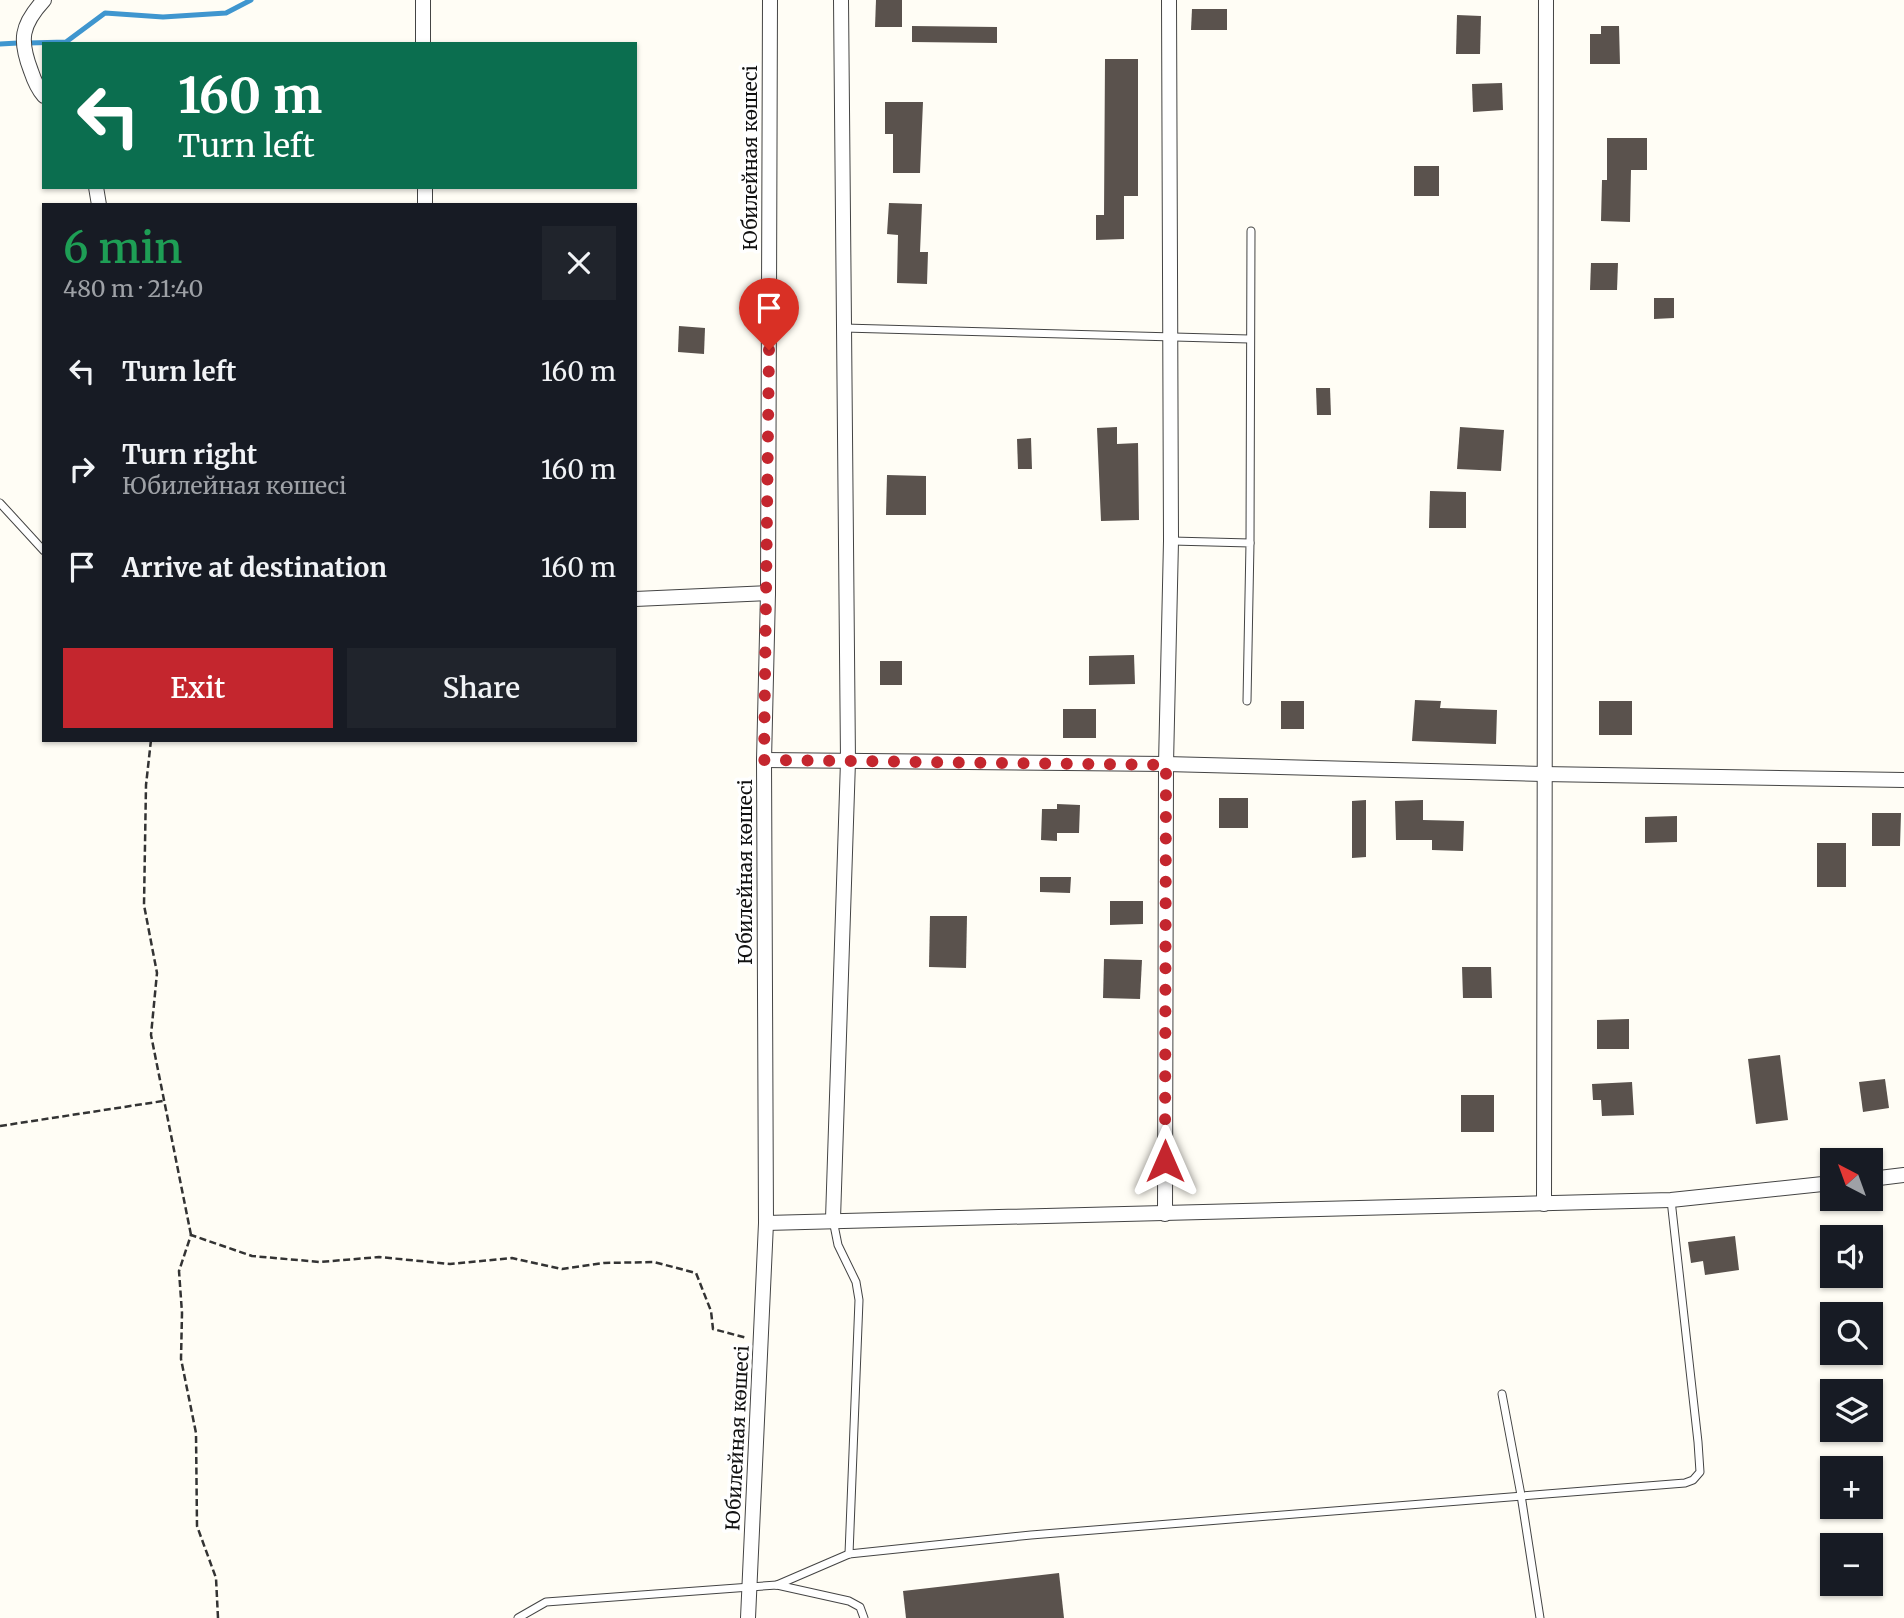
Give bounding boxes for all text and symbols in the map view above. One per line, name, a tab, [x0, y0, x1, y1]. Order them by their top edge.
text: 160 m	[178, 65, 322, 126]
street label: Юбилейная көшесі	[738, 65, 762, 251]
icon: left	[63, 70, 154, 161]
text: Turn left	[178, 126, 315, 166]
text: 6 min	[63, 222, 182, 274]
button: close	[542, 226, 616, 300]
text: 480 m · 21:40	[63, 274, 203, 303]
pin	[739, 278, 799, 350]
icon: arrive	[750, 289, 788, 327]
icon: left	[63, 352, 101, 390]
text: Turn left	[122, 355, 236, 388]
text: 160 m	[541, 355, 616, 388]
text: Turn right	[122, 438, 257, 471]
icon: right	[63, 450, 101, 488]
text: 160 m	[541, 453, 616, 486]
text: Юбилейная көшесі	[122, 471, 347, 500]
icon: arrive	[63, 548, 101, 586]
text: Arrive at destination	[122, 551, 387, 584]
text: 160 m	[541, 551, 616, 584]
button: Exit	[63, 648, 333, 728]
button: Share	[347, 648, 616, 728]
street label: Юбилейная көшесі	[733, 779, 757, 965]
position arrow	[1128, 1124, 1202, 1198]
north arrow	[1820, 1148, 1883, 1211]
map controls	[1820, 1148, 1883, 1596]
button: sound	[1820, 1225, 1883, 1288]
button: search	[1820, 1302, 1883, 1365]
street label: Юбилейная көшесі	[720, 1345, 754, 1531]
button: layers	[1820, 1379, 1883, 1442]
button: +	[1820, 1456, 1883, 1519]
button: −	[1820, 1533, 1883, 1596]

